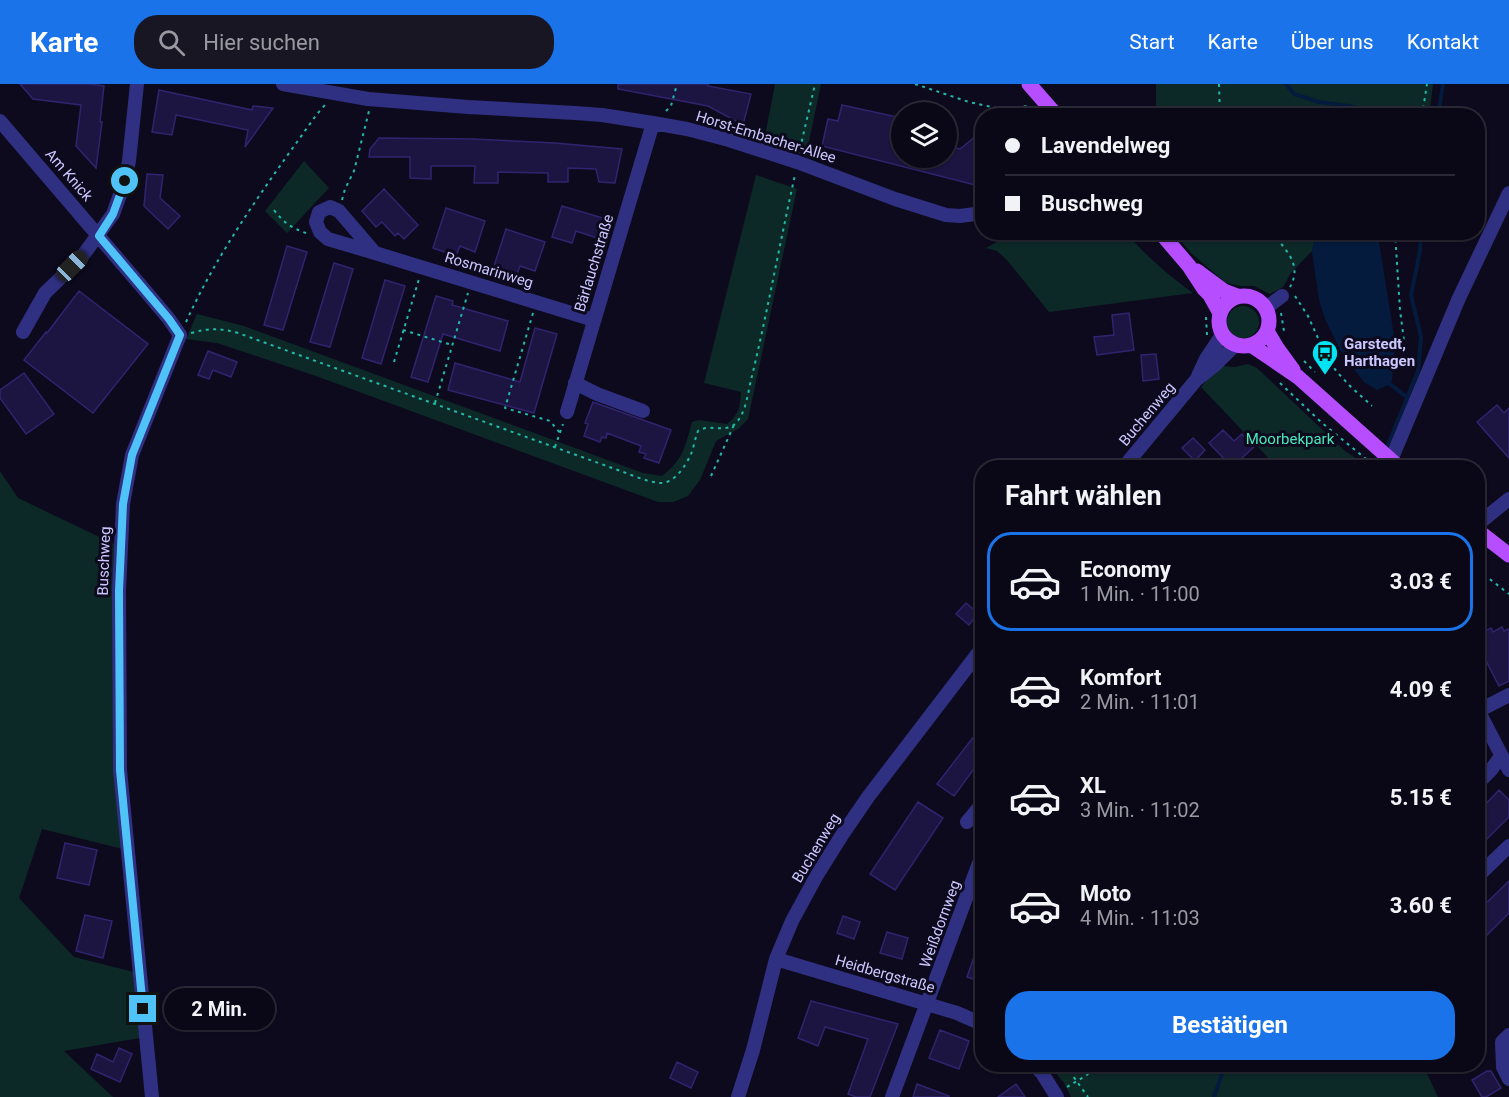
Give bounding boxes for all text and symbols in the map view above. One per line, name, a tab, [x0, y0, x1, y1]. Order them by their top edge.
search box	[134, 15, 554, 69]
text: Karte	[30, 26, 98, 59]
icon: search	[155, 26, 188, 59]
text: Hier suchen	[203, 30, 320, 55]
text: Start	[1129, 30, 1175, 54]
text: Karte	[1208, 30, 1258, 54]
text: Über uns	[1291, 30, 1374, 54]
text: Kontakt	[1407, 30, 1479, 54]
map controls	[891, 102, 957, 168]
button: layers	[891, 102, 957, 168]
street label: Horst-Embacher-Allee	[694, 107, 838, 167]
text: Lavendelweg	[1041, 133, 1170, 158]
street label: Am Knick	[41, 145, 97, 205]
route start	[111, 167, 138, 194]
text: Buschweg	[1041, 191, 1143, 216]
street label: Bärlauchstraße	[571, 212, 617, 314]
car	[53, 247, 91, 285]
street label: Rosmarinweg	[443, 248, 535, 292]
place label: Garstedt, Harthagen	[1344, 335, 1415, 370]
bus stop icon: Garstedt, Harthagen	[1310, 338, 1340, 376]
street label: Buchenweg	[1115, 378, 1179, 450]
park label: Moorbekpark	[1246, 430, 1335, 448]
text: Fahrt wählen	[1005, 480, 1162, 512]
street label: Buschweg	[94, 526, 114, 596]
icon: car	[1008, 555, 1062, 609]
text: Economy	[1080, 557, 1171, 582]
text: 3.03 €	[1390, 569, 1452, 594]
text: 1 Min. · 11:00	[1080, 582, 1200, 606]
icon: car	[1008, 663, 1062, 717]
text: Komfort	[1080, 665, 1162, 690]
text: 4.09 €	[1390, 677, 1452, 702]
text: 2 Min. · 11:01	[1080, 690, 1200, 714]
icon: car	[1008, 771, 1062, 825]
text: XL	[1080, 773, 1106, 798]
text: 5.15 €	[1390, 785, 1452, 810]
text: 3 Min. · 11:02	[1080, 798, 1200, 822]
street label: Buchenweg	[788, 810, 844, 886]
street label: Weißdornweg	[916, 878, 964, 970]
icon: car	[1008, 879, 1062, 933]
text: Moto	[1080, 881, 1131, 906]
text: 3.60 €	[1390, 893, 1452, 918]
text: 4 Min. · 11:03	[1080, 906, 1200, 930]
street label: Heidbergstraße	[833, 951, 937, 997]
callout: 2 Min.	[164, 988, 275, 1030]
button: Bestätigen	[1005, 991, 1455, 1060]
route end	[129, 995, 156, 1022]
text: 2 Min.	[191, 997, 248, 1021]

